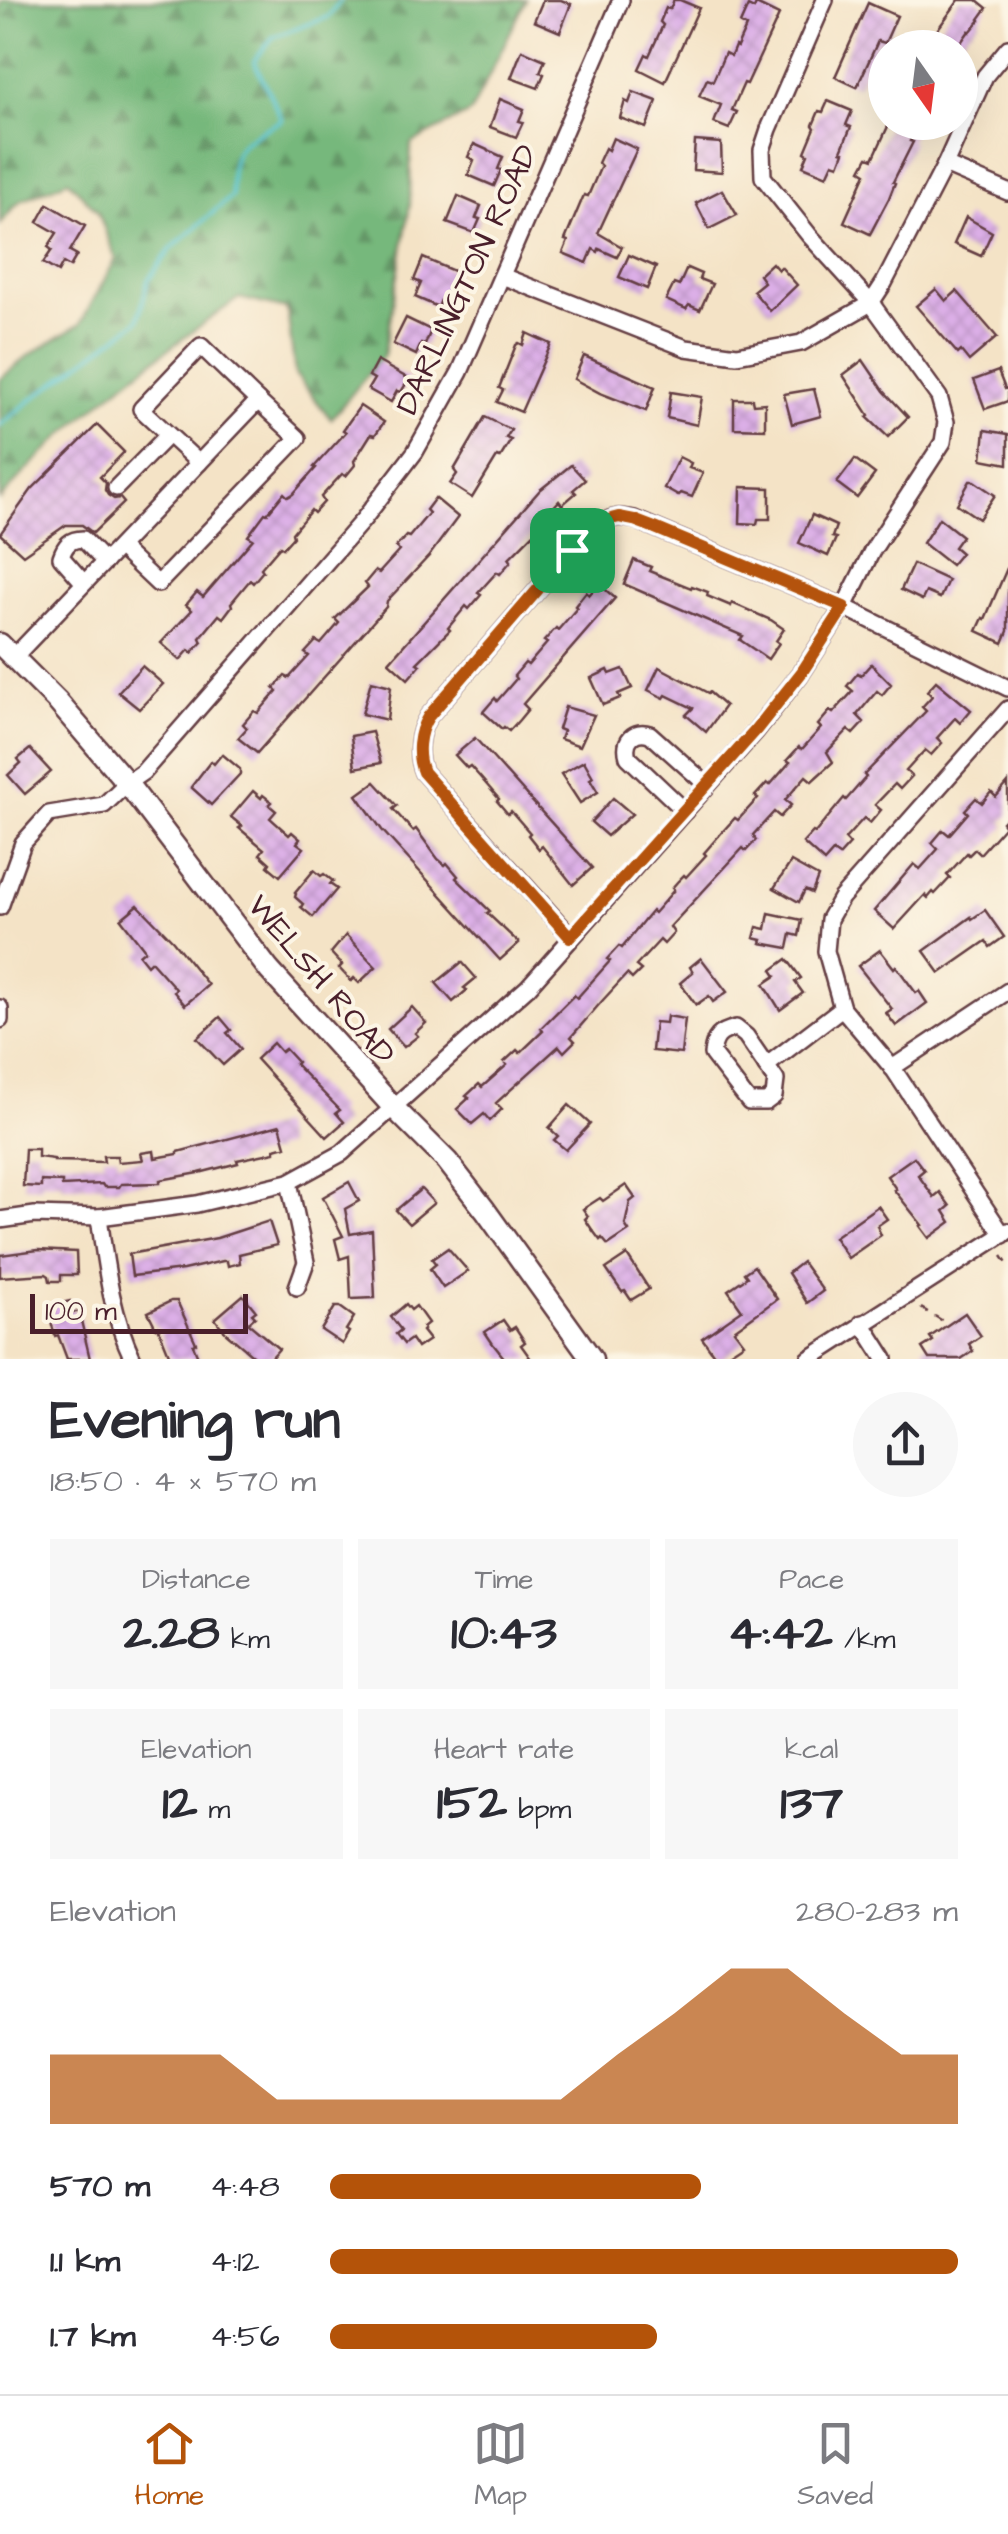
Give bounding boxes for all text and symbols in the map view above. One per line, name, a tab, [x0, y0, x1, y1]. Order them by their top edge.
north arrow	[868, 30, 978, 140]
map controls	[868, 30, 978, 140]
street label: DARLINGTON ROAD	[385, 137, 550, 422]
pin	[530, 508, 615, 593]
icon: arrive	[545, 523, 600, 578]
street label: WELSH ROAD	[236, 885, 405, 1075]
scale bar	[30, 1289, 248, 1334]
text: 100 m	[45, 1292, 117, 1331]
text: Evening run	[50, 1383, 340, 1459]
button: share	[853, 1392, 958, 1497]
text: 18:50 · 4 × 570 m	[50, 1459, 316, 1504]
text: Distance	[142, 1560, 251, 1599]
text: Time	[475, 1560, 533, 1599]
text: Pace	[779, 1560, 844, 1599]
text: 2.28	[123, 1599, 220, 1668]
text: 10:43	[451, 1599, 557, 1668]
text: 4:42	[728, 1599, 833, 1668]
text: km	[220, 1620, 270, 1659]
text: /km	[833, 1620, 896, 1659]
text: Elevation	[141, 1730, 251, 1769]
text: Heart rate	[434, 1730, 574, 1769]
text: kcal	[785, 1730, 838, 1769]
text: 12	[162, 1769, 197, 1838]
text: 152	[437, 1769, 507, 1838]
text: 137	[780, 1769, 843, 1838]
text: m	[197, 1790, 230, 1829]
text: bpm	[507, 1790, 571, 1829]
text: Elevation	[50, 1889, 176, 1934]
text: 280–283 m	[796, 1889, 958, 1934]
text: 570 m	[50, 2164, 150, 2209]
text: 4:48	[210, 2164, 280, 2209]
text: 1.1 km	[50, 2239, 120, 2284]
text: 4:12	[210, 2239, 260, 2284]
text: 1.7 km	[50, 2314, 136, 2359]
text: 4:56	[210, 2314, 280, 2359]
tab: Home	[135, 2416, 204, 2515]
tab: Map	[473, 2416, 528, 2515]
tab: Saved	[797, 2416, 873, 2515]

